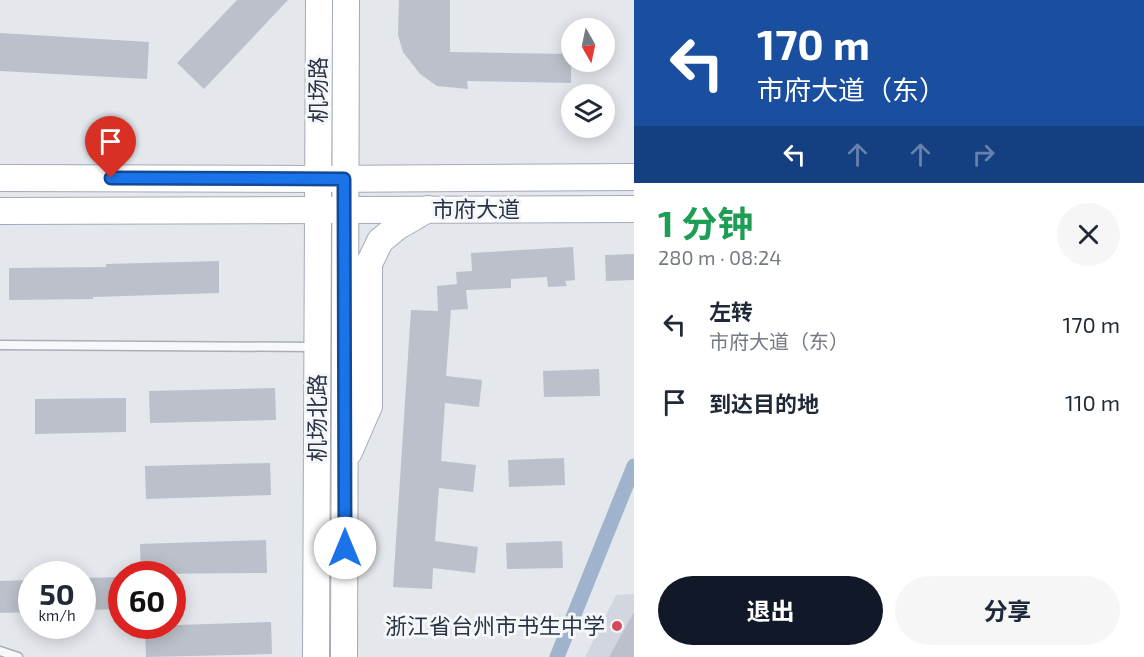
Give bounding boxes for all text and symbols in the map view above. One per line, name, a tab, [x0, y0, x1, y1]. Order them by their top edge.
north arrow	[561, 18, 615, 72]
map controls	[561, 18, 615, 138]
text: 170 m	[757, 18, 870, 68]
icon: left	[658, 24, 736, 102]
street label: 机场路	[304, 57, 330, 123]
text: 市府大道（东）	[757, 73, 946, 105]
button: layers	[561, 84, 615, 138]
pin	[85, 116, 136, 178]
icon: arrive	[94, 125, 127, 158]
icon: left	[778, 138, 811, 171]
icon: ahead	[841, 138, 874, 171]
icon: ahead	[904, 138, 937, 171]
icon: right	[967, 138, 1000, 171]
street label: 市府大道	[432, 195, 520, 221]
text: 1 分钟	[658, 201, 753, 244]
button: close	[1057, 203, 1120, 266]
text: 280 m · 08:24	[658, 245, 782, 269]
text: 左转	[709, 298, 753, 324]
icon: left	[658, 308, 691, 341]
text: 170 m	[1063, 311, 1120, 337]
text: 市府大道（东）	[709, 329, 849, 353]
street label: 机场北路	[303, 374, 329, 462]
icon: arrive	[658, 386, 691, 419]
text: 110 m	[1065, 389, 1120, 415]
text: 到达目的地	[709, 390, 819, 416]
position arrow	[313, 516, 377, 580]
speed limit sign: 60	[108, 561, 186, 639]
text: 50	[39, 575, 75, 611]
button: 退出	[658, 576, 883, 645]
button: 分享	[895, 576, 1120, 645]
text: km/h	[38, 606, 76, 624]
place label: 浙江省台州市书生中学	[385, 612, 605, 638]
marker: 浙江省台州市书生中学	[610, 619, 624, 633]

